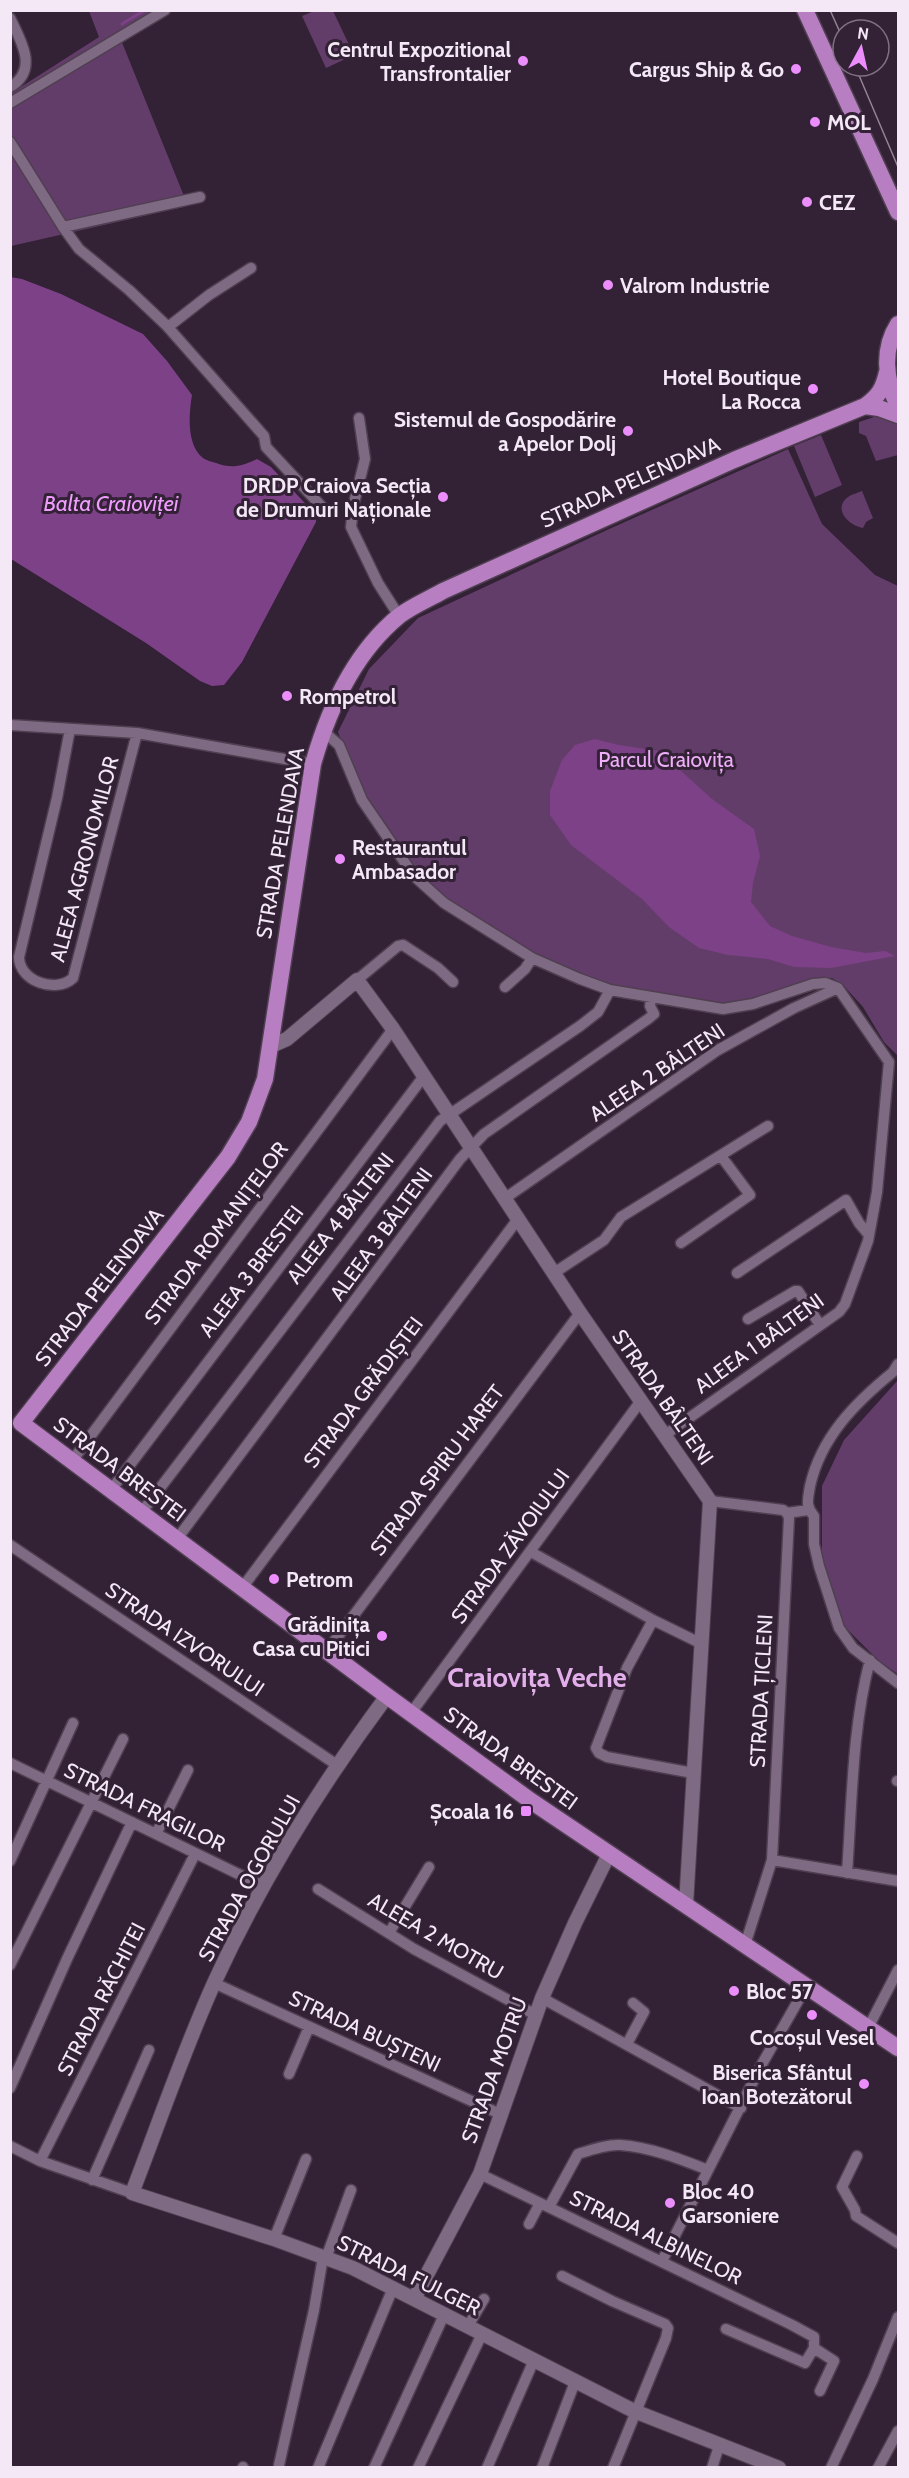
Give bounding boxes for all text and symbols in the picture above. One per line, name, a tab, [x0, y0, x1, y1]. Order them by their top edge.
north arrow	[831, 18, 891, 78]
text: N	[856, 23, 870, 44]
place label: Centrul Expozitional Transfrontalier	[327, 37, 511, 86]
marker: Centrul Expozitional Transfrontalier	[516, 54, 530, 68]
place label: Cargus Ship & Go	[629, 57, 784, 82]
marker: Cargus Ship & Go	[789, 62, 803, 76]
place label: MOL	[827, 110, 871, 135]
marker: MOL	[808, 115, 822, 129]
place label: CEZ	[819, 190, 856, 215]
marker: CEZ	[800, 195, 814, 209]
place label: Valrom Industrie	[620, 273, 770, 298]
marker: Valrom Industrie	[601, 278, 615, 292]
place label: Hotel Boutique La Rocca	[662, 365, 802, 414]
marker: Hotel Boutique La Rocca	[806, 382, 820, 396]
place label: Sistemul de Gospodărire a Apelor Dolj	[394, 407, 616, 456]
marker: Sistemul de Gospodărire a Apelor Dolj	[621, 424, 635, 438]
street label: STRADA PELENDAVA	[536, 431, 724, 533]
place label: DRDP Craiova Secția de Drumuri Naționale	[236, 473, 432, 524]
water label: Balta Craioviței	[44, 490, 179, 517]
marker: DRDP Craiova Secția de Drumuri Naționale	[436, 490, 450, 504]
place label: Rompetrol	[299, 684, 397, 709]
marker: Rompetrol	[280, 689, 294, 703]
street label: STRADA PELENDAVA	[251, 745, 309, 941]
park label: Parcul Craiovița	[598, 747, 734, 774]
street label: ALEEA AGRONOMILOR	[44, 753, 124, 965]
place label: Restaurantul Ambasador	[352, 835, 467, 884]
marker: Restaurantul Ambasador	[333, 852, 347, 866]
street label: ALEEA 2 BÂLTENI	[585, 1018, 729, 1126]
street label: STRADA ROMANIȚELOR	[139, 1136, 295, 1330]
street label: ALEEA 4 BÂLTENI	[281, 1148, 399, 1288]
street label: ALEEA 3 BÂLTENI	[324, 1163, 438, 1305]
street label: ALEEA 3 BRESTEI	[194, 1200, 308, 1342]
street label: STRADA PELENDAVA	[29, 1203, 169, 1371]
street label: ALEEA 1 BÂLTENI	[690, 1288, 828, 1398]
street label: STRADA GRĂDIȘTEI	[298, 1312, 430, 1474]
street label: STRADA BÂLTENI	[607, 1325, 719, 1469]
street label: STRADA SPIRU HARET	[365, 1380, 509, 1560]
street label: STRADA BRESTEI	[49, 1411, 191, 1527]
street label: STRADA ZĂVOIULUI	[445, 1464, 575, 1628]
place label: Petrom	[286, 1567, 353, 1592]
marker: Petrom	[267, 1572, 281, 1586]
street label: STRADA IZVORULUI	[101, 1577, 269, 1701]
place label: Grădinița Casa cu Pitici	[253, 1612, 371, 1661]
street label: STRADA ȚICLENI	[744, 1614, 779, 1768]
marker: Grădinița Casa cu Pitici	[375, 1629, 389, 1643]
district label: Craiovița Veche	[447, 1661, 627, 1696]
street label: STRADA BRESTEI	[439, 1701, 583, 1815]
street label: STRADA FRAGILOR	[60, 1757, 230, 1857]
street label: STRADA OGORULUI	[193, 1790, 305, 1966]
place label: Școala 16	[430, 1799, 514, 1826]
marker: Școala 16	[519, 1804, 533, 1818]
street label: ALEEA 2 MOTRU	[364, 1887, 508, 1985]
street label: STRADA RĂCHITEI	[52, 1918, 150, 2080]
place label: Bloc 57	[746, 1979, 813, 2004]
marker: Bloc 57	[727, 1984, 741, 1998]
street label: STRADA BUȘTENI	[284, 1985, 445, 2079]
street label: STRADA MOTRU	[456, 1994, 532, 2146]
marker: Cocoșul Vesel	[805, 2008, 819, 2022]
place label: Cocoșul Vesel	[750, 2025, 875, 2052]
place label: Biserica Sfântul Ioan Botezătorul	[701, 2060, 852, 2109]
marker: Biserica Sfântul Ioan Botezătorul	[857, 2077, 871, 2091]
place label: Bloc 40 Garsoniere	[682, 2179, 779, 2228]
street label: STRADA ALBINELOR	[566, 2184, 746, 2290]
marker: Bloc 40 Garsoniere	[663, 2196, 677, 2210]
street label: STRADA FULGER	[333, 2229, 485, 2321]

